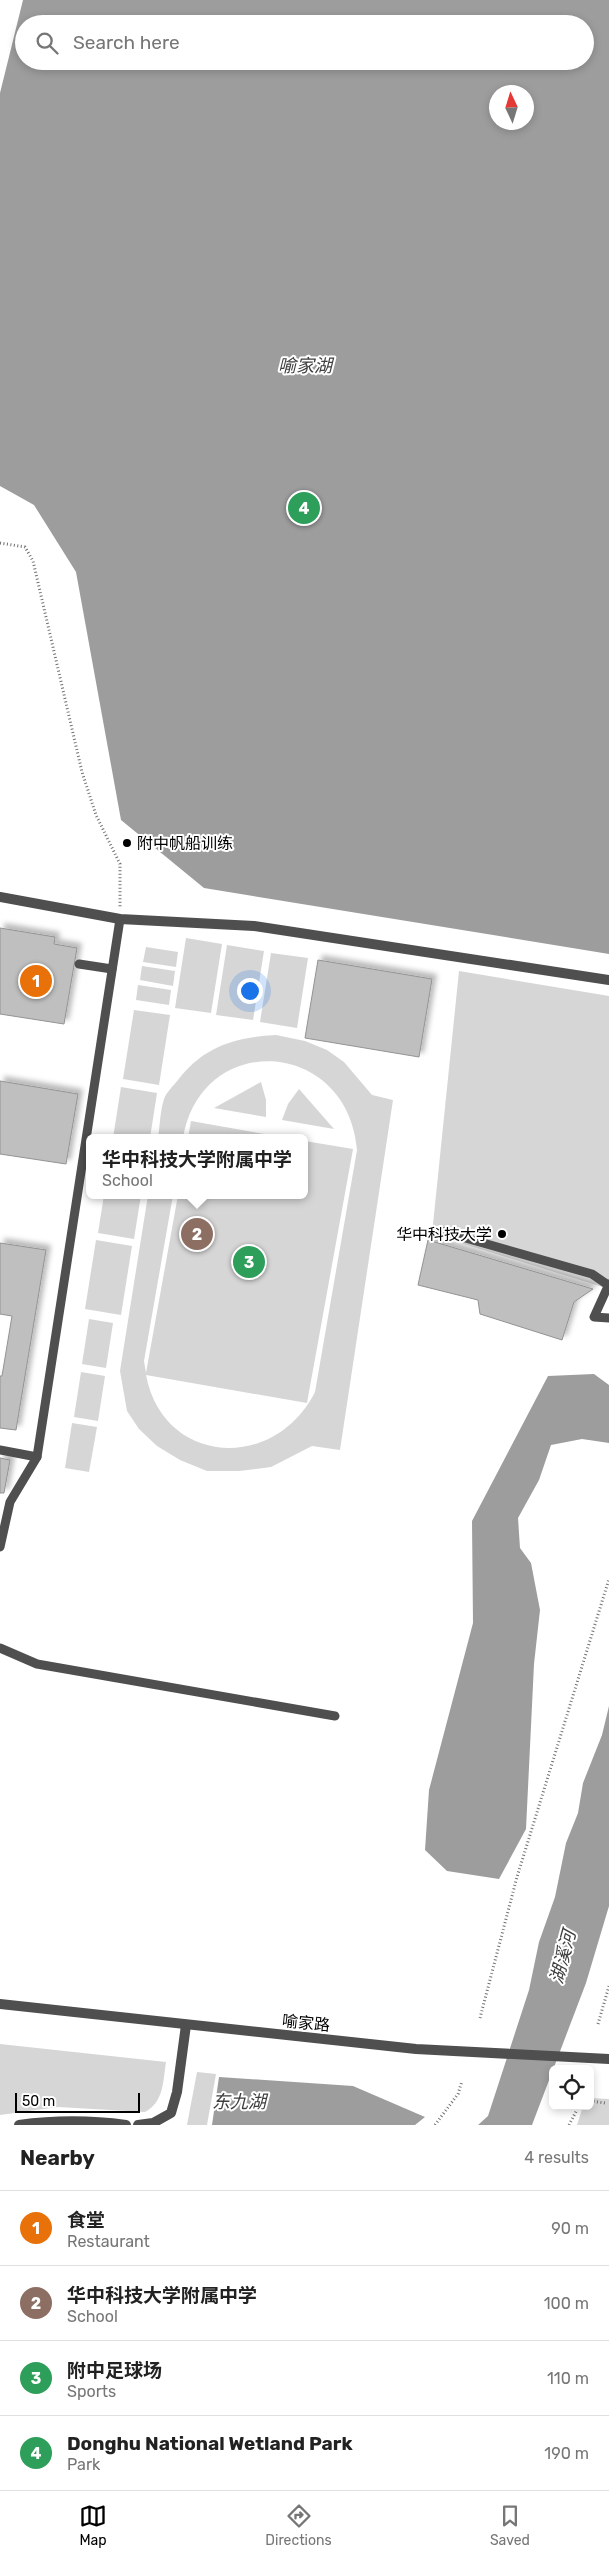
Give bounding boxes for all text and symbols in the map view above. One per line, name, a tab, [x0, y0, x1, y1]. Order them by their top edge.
search box	[15, 15, 594, 70]
icon: search	[33, 29, 61, 57]
text: Search here	[73, 31, 180, 54]
north arrow	[489, 85, 534, 130]
water label: 喻家湖	[278, 355, 335, 377]
pin: 4	[288, 489, 320, 527]
place label: 附中帆船训练	[137, 834, 233, 853]
marker: 附中帆船训练	[121, 837, 133, 849]
pin: 1	[20, 962, 52, 1000]
your location	[237, 978, 263, 1004]
popup	[86, 1134, 308, 1199]
text: 华中科技大学附属中学	[102, 1148, 292, 1171]
text: School	[102, 1171, 153, 1190]
pin: 2	[181, 1215, 213, 1253]
place label: 华中科技大学	[396, 1225, 492, 1244]
marker: 华中科技大学	[496, 1228, 508, 1240]
pin: 3	[233, 1243, 265, 1281]
water label: 湖溪河	[545, 1925, 581, 1986]
street label: 喻家路	[281, 2011, 331, 2035]
map controls	[549, 2065, 594, 2110]
button: locate	[549, 2065, 594, 2110]
scale bar	[15, 2090, 140, 2113]
water label: 东九湖	[212, 2091, 269, 2113]
text: 50 m	[22, 2093, 55, 2110]
text: Nearby	[20, 2145, 95, 2170]
text: 4 results	[524, 2148, 589, 2167]
text: 食堂	[67, 2209, 105, 2232]
text: 1	[32, 2219, 40, 2238]
text: 90 m	[551, 2219, 589, 2238]
text: Restaurant	[67, 2232, 150, 2251]
text: 华中科技大学附属中学	[67, 2284, 257, 2307]
text: 2	[31, 2294, 41, 2313]
text: 100 m	[544, 2294, 589, 2313]
text: School	[67, 2307, 118, 2326]
text: 附中足球场	[67, 2359, 162, 2382]
text: 3	[31, 2369, 41, 2388]
text: 110 m	[547, 2369, 589, 2388]
text: Sports	[67, 2382, 116, 2401]
text: Donghu National Wetland Park	[67, 2432, 353, 2455]
text: 4	[31, 2444, 41, 2463]
text: 190 m	[544, 2444, 589, 2463]
text: Park	[67, 2455, 100, 2474]
tab: Map	[79, 2502, 107, 2549]
tab: Directions	[265, 2502, 332, 2549]
tab: Saved	[490, 2502, 530, 2549]

